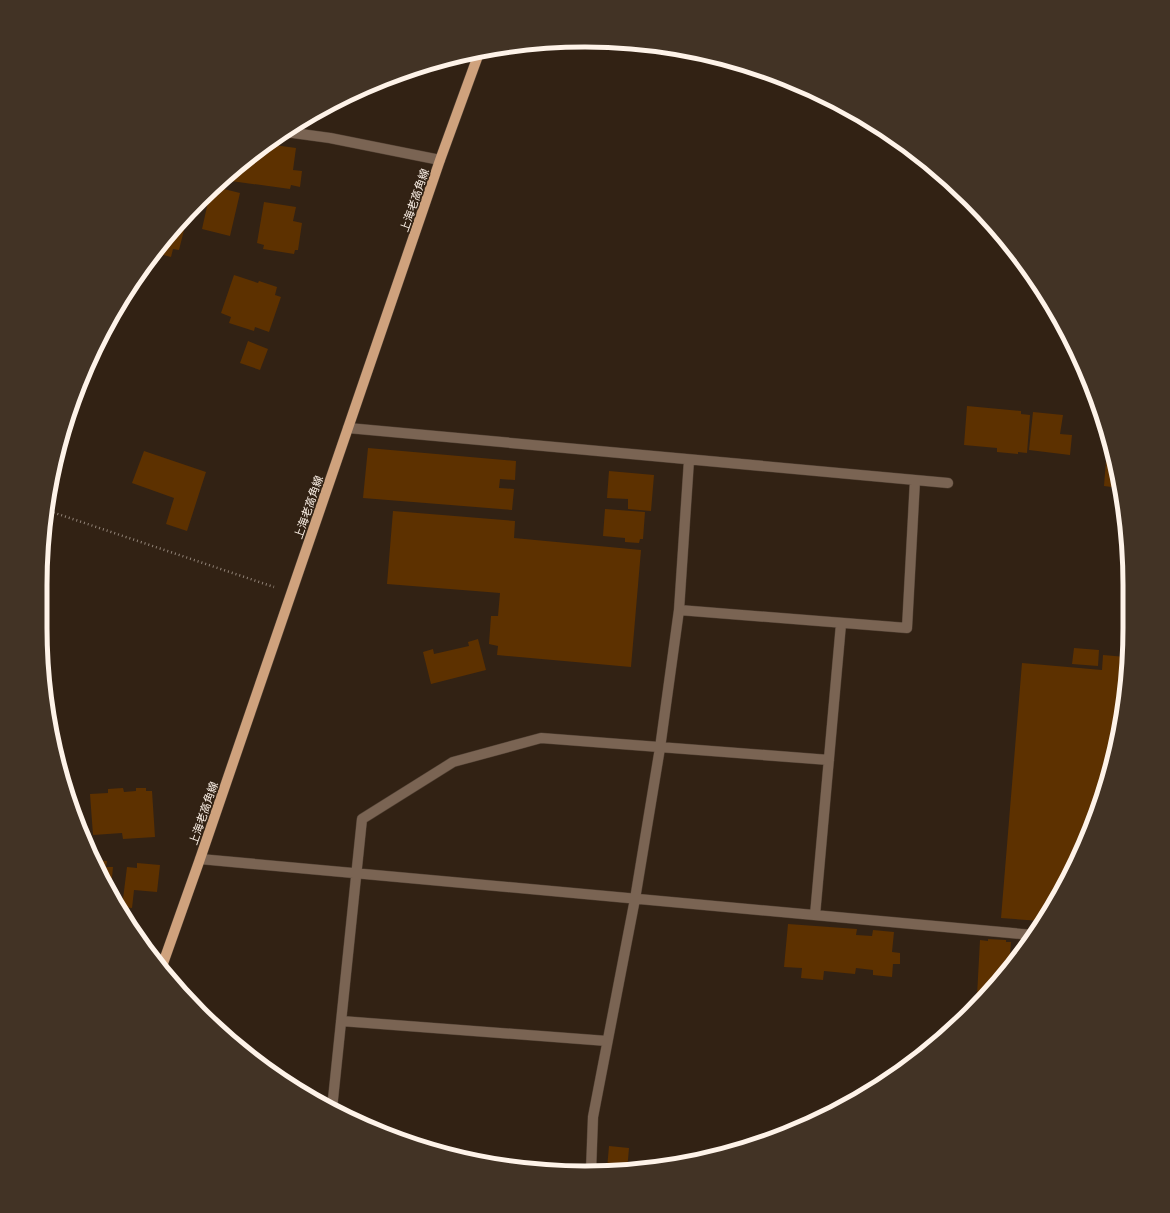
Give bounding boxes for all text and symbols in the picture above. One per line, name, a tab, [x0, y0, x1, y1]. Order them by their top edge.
street label: 上海老高角線	[396, 166, 432, 234]
street label: 上海老高角線	[290, 473, 326, 541]
street label: 上海老高角線	[185, 779, 221, 847]

